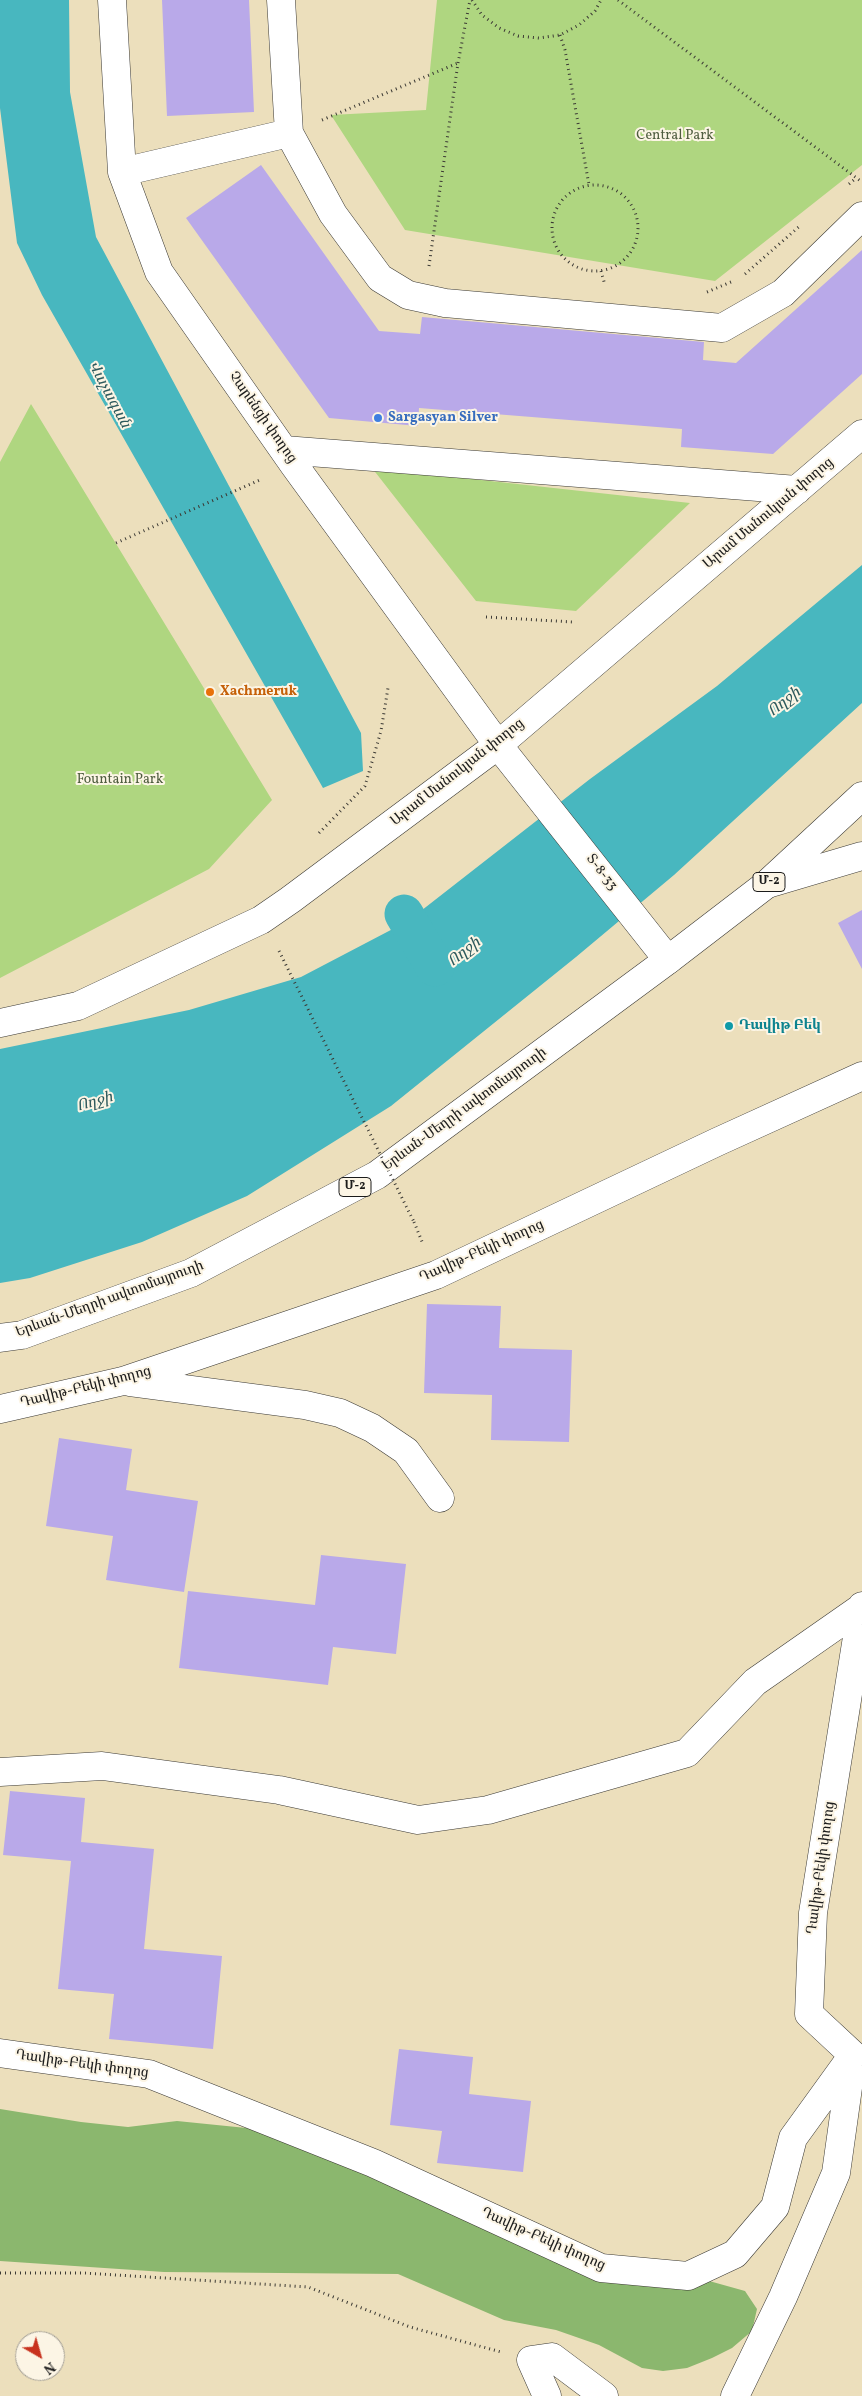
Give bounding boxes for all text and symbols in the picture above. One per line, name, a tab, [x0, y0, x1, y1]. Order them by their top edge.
park label: Central Park	[636, 128, 714, 144]
water label: Վաչագան	[83, 358, 133, 432]
street label: Չարենցի փողոց	[224, 369, 300, 467]
place label: Sargasyan Silver	[388, 410, 498, 426]
marker: Sargasyan Silver	[372, 412, 384, 424]
street label: Արամ Մանուկյան փողոց	[701, 455, 837, 573]
place label: Xachmeruk	[220, 684, 297, 700]
water label: Ողջի	[765, 685, 805, 721]
marker: Xachmeruk	[204, 686, 216, 698]
street label: Արամ Մանուկյան փողոց	[388, 716, 528, 830]
park label: Fountain Park	[77, 772, 163, 788]
street label: Տ-8-33	[582, 852, 620, 894]
road number: Մ-2	[753, 872, 785, 892]
water label: Ողջի	[445, 935, 485, 971]
place label: Դավիթ Բեկ	[739, 1018, 821, 1034]
marker: Դավիթ Բեկ	[723, 1020, 735, 1032]
street label: Երևան-Մեղրի ավտոմայրուղի	[380, 1045, 550, 1175]
water label: Ողջի	[75, 1089, 115, 1117]
road number: Մ-2	[339, 1178, 371, 1196]
street label: Դավիթ-Բեկի փողոց	[417, 1217, 547, 1287]
street label: Երևան-Մեղրի ավտոմայրուղի	[14, 1258, 206, 1342]
street label: Դավիթ-Բեկի փողոց	[19, 1364, 153, 1412]
street label: Դավիթ-Բեկի փողոց	[804, 1800, 840, 1936]
street label: Դավիթ-Բեկի փողոց	[14, 2047, 150, 2083]
street label: Դավիթ-Բեկի փողոց	[478, 2205, 608, 2275]
north arrow	[15, 2331, 65, 2381]
text: N	[39, 2357, 59, 2378]

